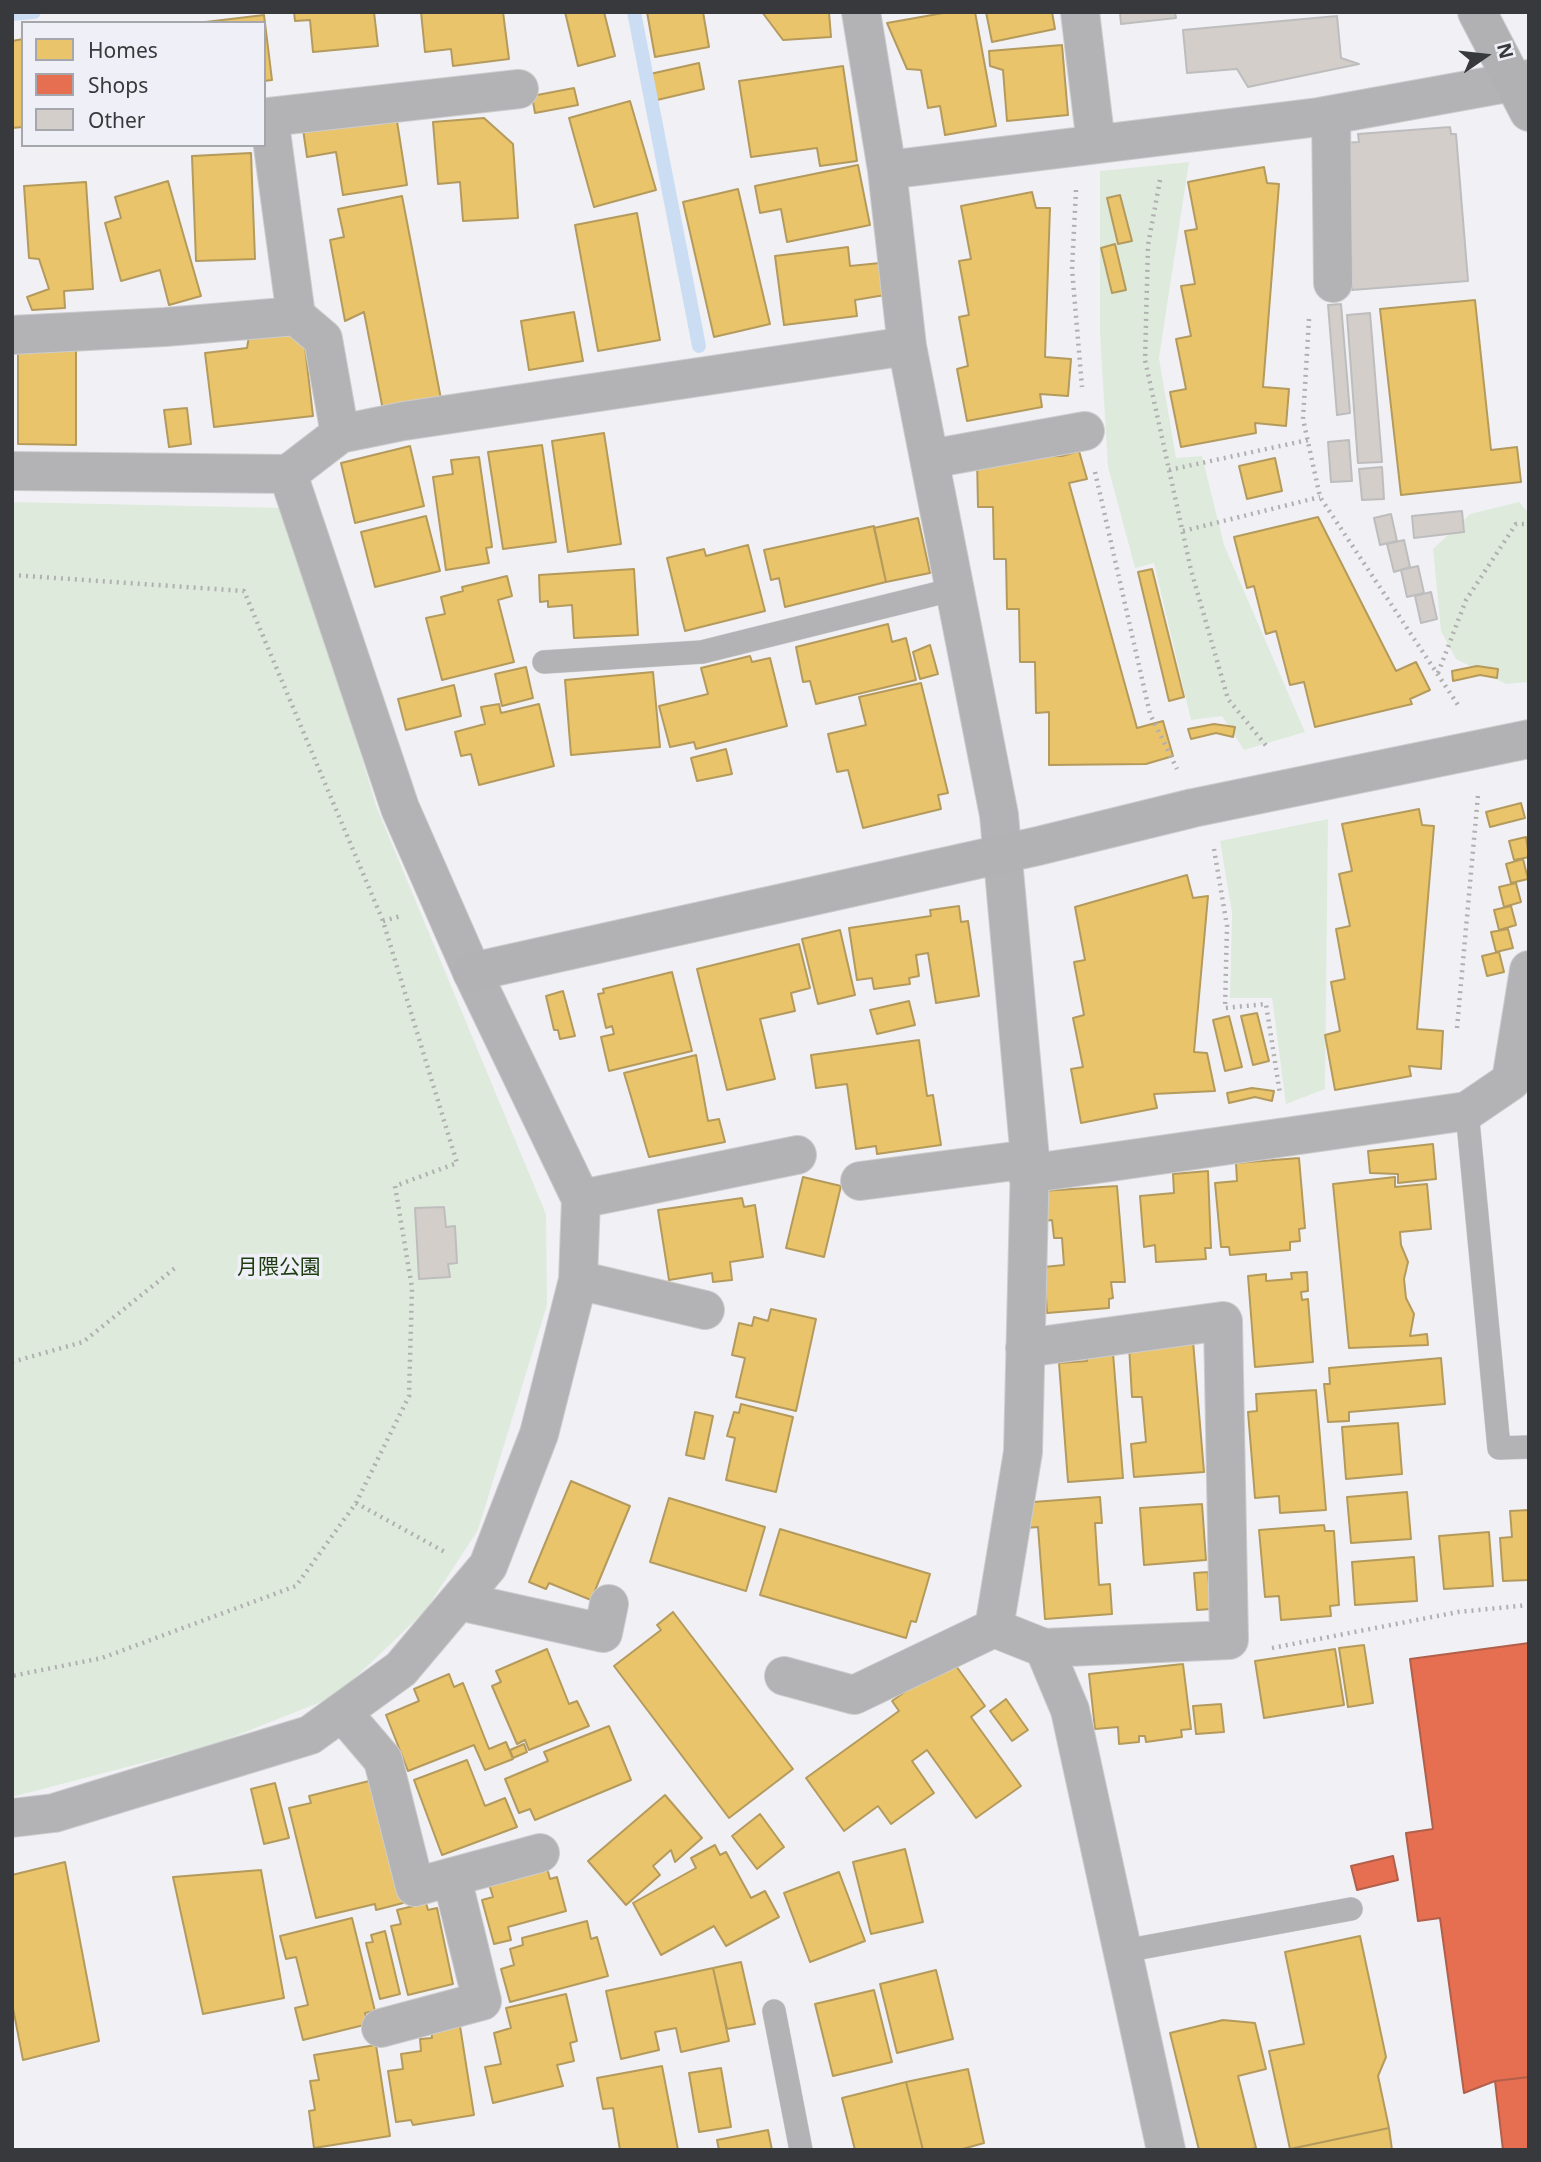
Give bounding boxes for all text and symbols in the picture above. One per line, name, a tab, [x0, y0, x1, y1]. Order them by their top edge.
legend	[21, 21, 266, 147]
north arrow	[1450, 21, 1520, 91]
text: Homes	[88, 36, 158, 64]
text: N	[1491, 40, 1520, 62]
text: Shops	[88, 71, 148, 99]
text: Other	[88, 106, 145, 134]
park label: 月隈公園	[237, 1255, 321, 1281]

